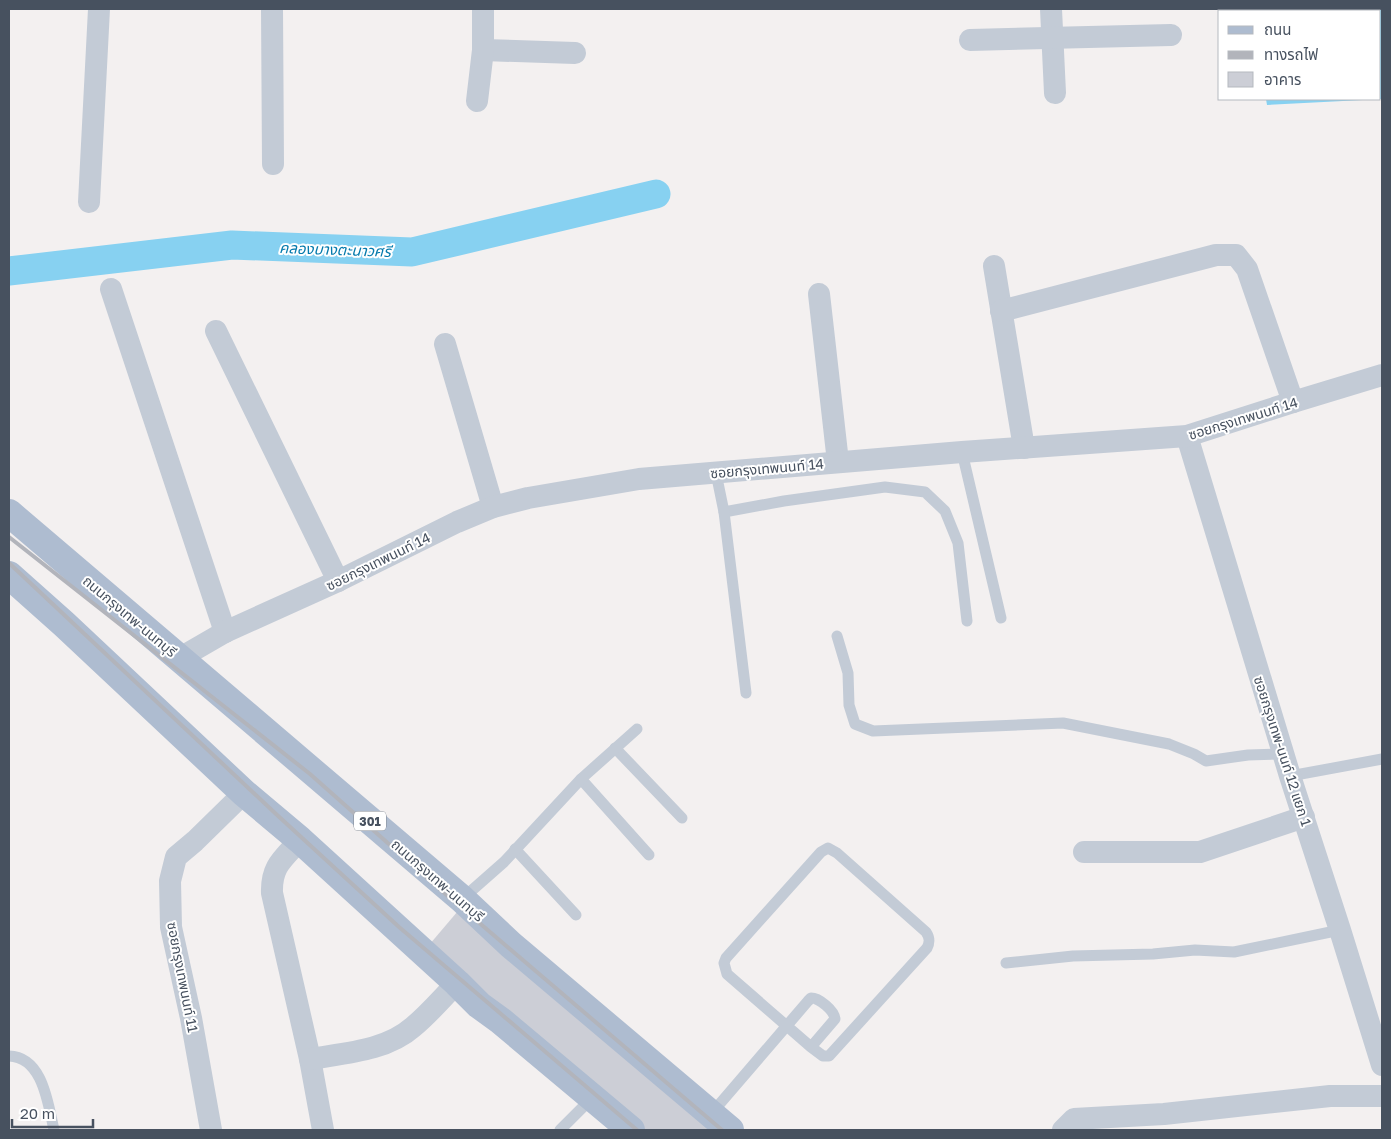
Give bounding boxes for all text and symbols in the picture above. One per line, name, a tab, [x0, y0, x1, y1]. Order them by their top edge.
legend	[1218, 10, 1381, 100]
text: ถนน	[1264, 20, 1291, 38]
text: ทางรถไฟ	[1264, 45, 1318, 63]
text: อาคาร	[1264, 70, 1301, 88]
water label: คลองบางตะนาวศรี	[279, 238, 394, 260]
street label: ซอยกรุงเทพนนท์ 14	[1186, 393, 1300, 444]
street label: ซอยกรุงเทพนนท์ 14	[710, 455, 825, 482]
street label: ซอยกรุงเทพนนท์ 14	[323, 528, 433, 594]
street label: ถนนกรุงเทพ-นนทบุรี	[79, 572, 180, 661]
street label: ซอยกรุงเทพ-นนท์ 12 แยก 1	[1250, 674, 1315, 829]
road number: 301	[354, 811, 386, 830]
street label: ถนนกรุงเทพ-นนทบุรี	[388, 835, 488, 926]
street label: ซอยกรุงเทพนนท์ 11	[163, 920, 202, 1034]
scale bar	[12, 1096, 94, 1128]
text: 20 m	[20, 1104, 55, 1122]

